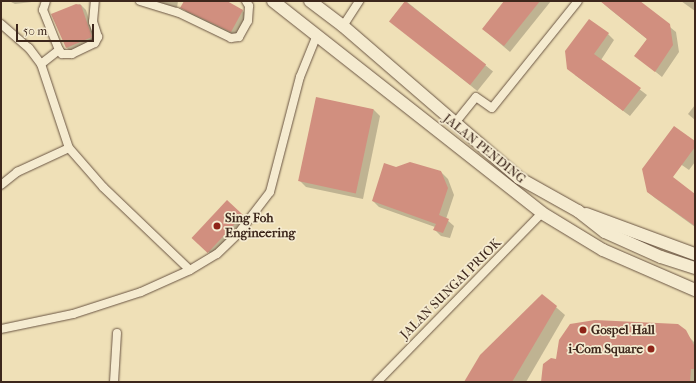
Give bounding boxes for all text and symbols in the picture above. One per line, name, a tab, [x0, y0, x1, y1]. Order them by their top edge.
scale bar	[18, 16, 96, 42]
text: 50 m	[23, 24, 47, 38]
street label: JALAN PENDING	[440, 111, 528, 187]
place label: Sing Foh Engineering	[225, 211, 296, 242]
marker: Sing Foh Engineering	[212, 221, 222, 231]
street label: JALAN SUNGAI PRIOK	[397, 235, 505, 343]
place label: Gospel Hall	[591, 322, 655, 338]
marker: Gospel Hall	[578, 325, 588, 335]
place label: i-Com Square	[568, 341, 643, 357]
marker: i-Com Square	[646, 344, 656, 354]

